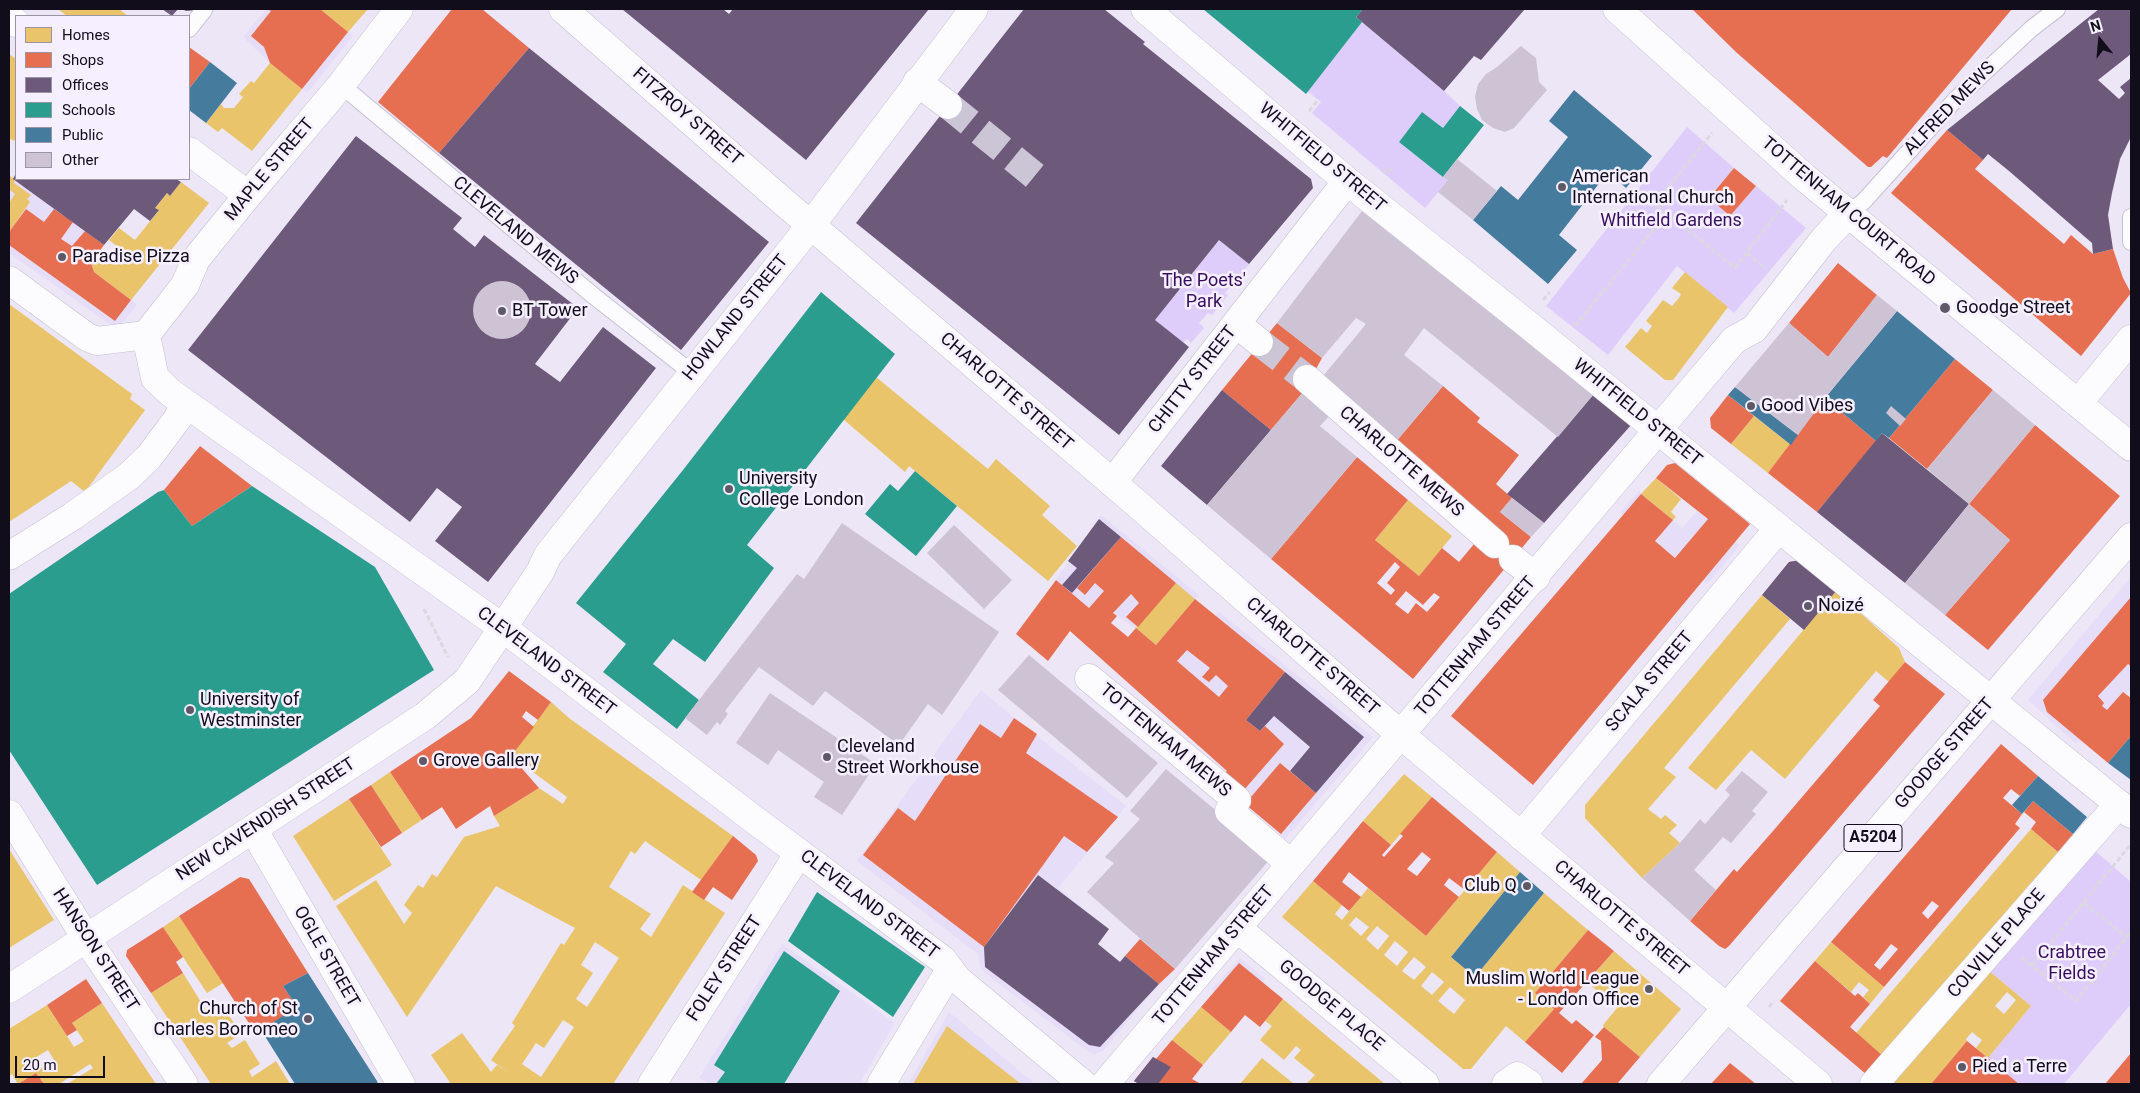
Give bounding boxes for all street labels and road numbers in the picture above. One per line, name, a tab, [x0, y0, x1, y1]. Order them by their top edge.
street label: ALFRED MEWS	[1900, 58, 2000, 160]
street label: FITZROY STREET	[628, 63, 746, 171]
street label: WHITFIELD STREET	[1254, 99, 1390, 217]
street label: MAPLE STREET	[221, 114, 319, 226]
street label: TOTTENHAM COURT ROAD	[1757, 133, 1939, 291]
street label: CLEVELAND MEWS	[448, 172, 582, 290]
street label: HOWLAND STREET	[679, 251, 793, 385]
street label: CHITTY STREET	[1144, 322, 1242, 438]
street label: CHARLOTTE STREET	[935, 328, 1077, 456]
street label: WHITFIELD STREET	[1568, 355, 1706, 471]
street label: CHARLOTTE MEWS	[1334, 402, 1468, 522]
street label: TOTTENHAM STREET	[1411, 573, 1541, 721]
street label: CHARLOTTE STREET	[1241, 593, 1383, 721]
street label: CLEVELAND STREET	[472, 603, 620, 721]
street label: SCALA STREET	[1602, 628, 1698, 736]
street label: TOTTENHAM MEWS	[1095, 680, 1235, 802]
street label: GOODGE STREET	[1891, 694, 1999, 814]
street label: NEW CAVENDISH STREET	[172, 754, 360, 886]
road number: A5204	[1844, 824, 1902, 851]
street label: CLEVELAND STREET	[795, 846, 943, 964]
street label: CHARLOTTE STREET	[1549, 856, 1693, 982]
street label: TOTTENHAM STREET	[1149, 882, 1279, 1030]
street label: HANSON STREET	[47, 885, 143, 1015]
street label: COLVILLE PLACE	[1944, 885, 2050, 1003]
street label: OGLE STREET	[288, 903, 364, 1011]
street label: FOLEY STREET	[683, 912, 767, 1026]
street label: GOODGE PLACE	[1274, 956, 1388, 1056]

